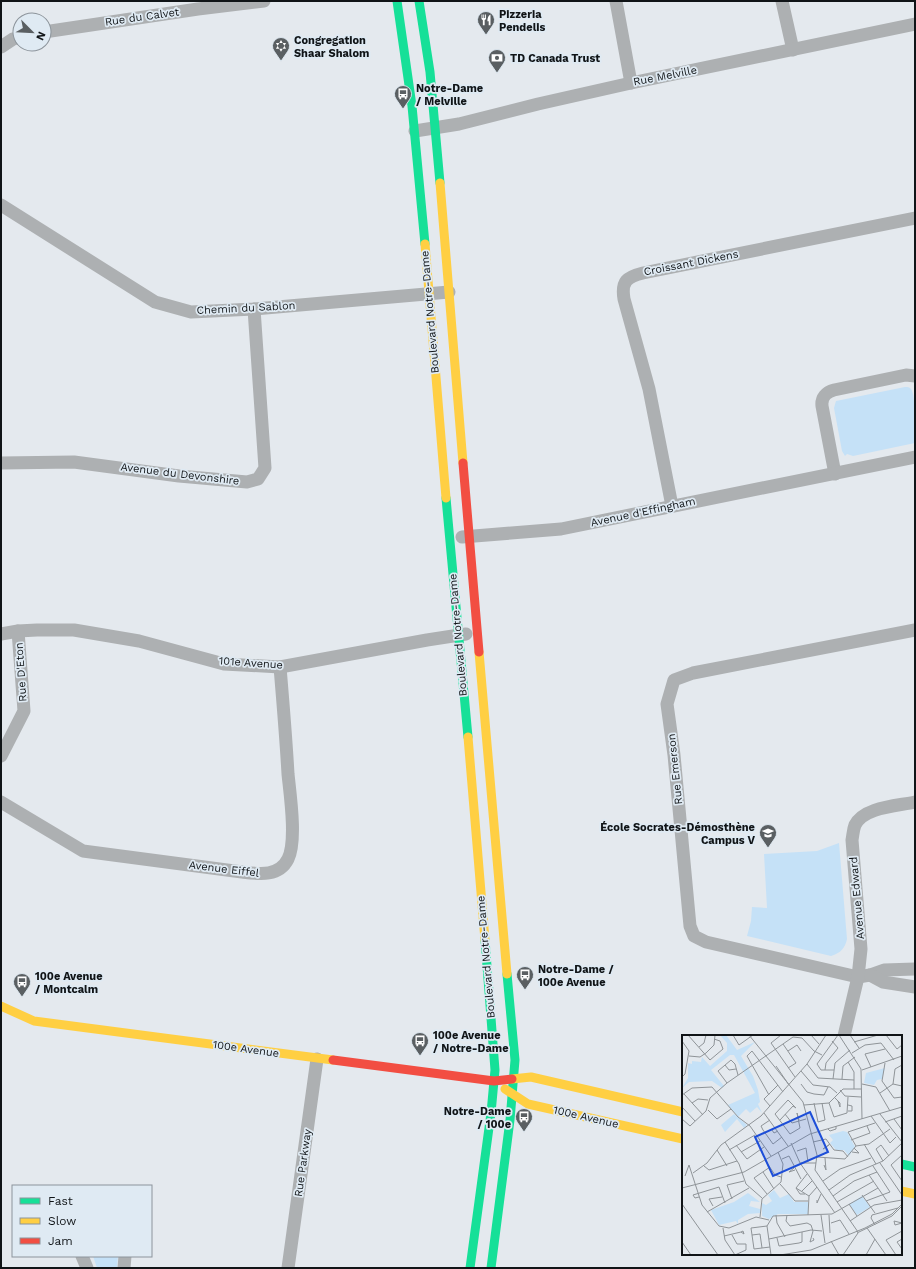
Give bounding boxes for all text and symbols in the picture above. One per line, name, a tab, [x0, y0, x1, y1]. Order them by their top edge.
street label: Rue du Calvet	[104, 5, 180, 29]
place label: Pizzeria Pendelis	[499, 8, 545, 34]
restaurant icon: Pizzeria Pendelis	[476, 10, 496, 35]
north arrow	[12, 12, 52, 52]
text: N	[33, 29, 48, 42]
place label: Congregation Shaar Shalom	[294, 34, 369, 60]
synagogue icon: Congregation Shaar Shalom	[271, 36, 291, 61]
bank icon: TD Canada Trust	[487, 48, 507, 73]
place label: TD Canada Trust	[510, 52, 600, 65]
street label: Rue Melville	[632, 63, 698, 89]
place label: Notre-Dame / Melville	[416, 82, 483, 108]
bus stop icon: Notre-Dame / Melville	[393, 84, 413, 109]
street label: Croissant Dickens	[643, 247, 740, 279]
street label: Boulevard Notre-Dame	[418, 250, 442, 374]
street label: Chemin du Sablon	[196, 299, 296, 317]
street label: Avenue du Devonshire	[120, 460, 240, 488]
street label: Avenue d'Effingham	[589, 495, 697, 529]
street label: Boulevard Notre-Dame	[446, 573, 470, 697]
street label: Rue D'Eton	[12, 642, 30, 702]
street label: 101e Avenue	[219, 654, 283, 672]
street label: Rue Emerson	[665, 733, 685, 805]
place label: École Socrates-Démosthène Campus V	[600, 821, 755, 847]
school or university icon: École Socrates-Démosthène Campus V	[758, 823, 778, 848]
street label: Avenue Edward	[847, 856, 867, 940]
street label: Avenue Eiffel	[188, 858, 261, 880]
street label: Boulevard Notre-Dame	[474, 895, 498, 1019]
place label: Notre-Dame / 100e Avenue	[538, 963, 614, 989]
bus stop icon: Notre-Dame / 100e Avenue	[515, 965, 535, 990]
place label: 100e Avenue / Montcalm	[35, 970, 103, 996]
bus stop icon: 100e Avenue / Montcalm	[12, 972, 32, 997]
place label: 100e Avenue / Notre-Dame	[433, 1029, 509, 1055]
bus stop icon: 100e Avenue / Notre-Dame	[410, 1031, 430, 1056]
inset map	[682, 1035, 902, 1255]
street label: 100e Avenue	[212, 1038, 280, 1060]
street label: 100e Avenue	[552, 1103, 620, 1131]
place label: Notre-Dame / 100e	[444, 1105, 511, 1131]
bus stop icon: Notre-Dame / 100e	[514, 1107, 534, 1132]
street label: Rue Parkway	[292, 1128, 314, 1198]
legend	[12, 1185, 152, 1257]
text: Fast	[48, 1194, 73, 1208]
text: Slow	[48, 1214, 76, 1228]
text: Jam	[48, 1234, 73, 1248]

